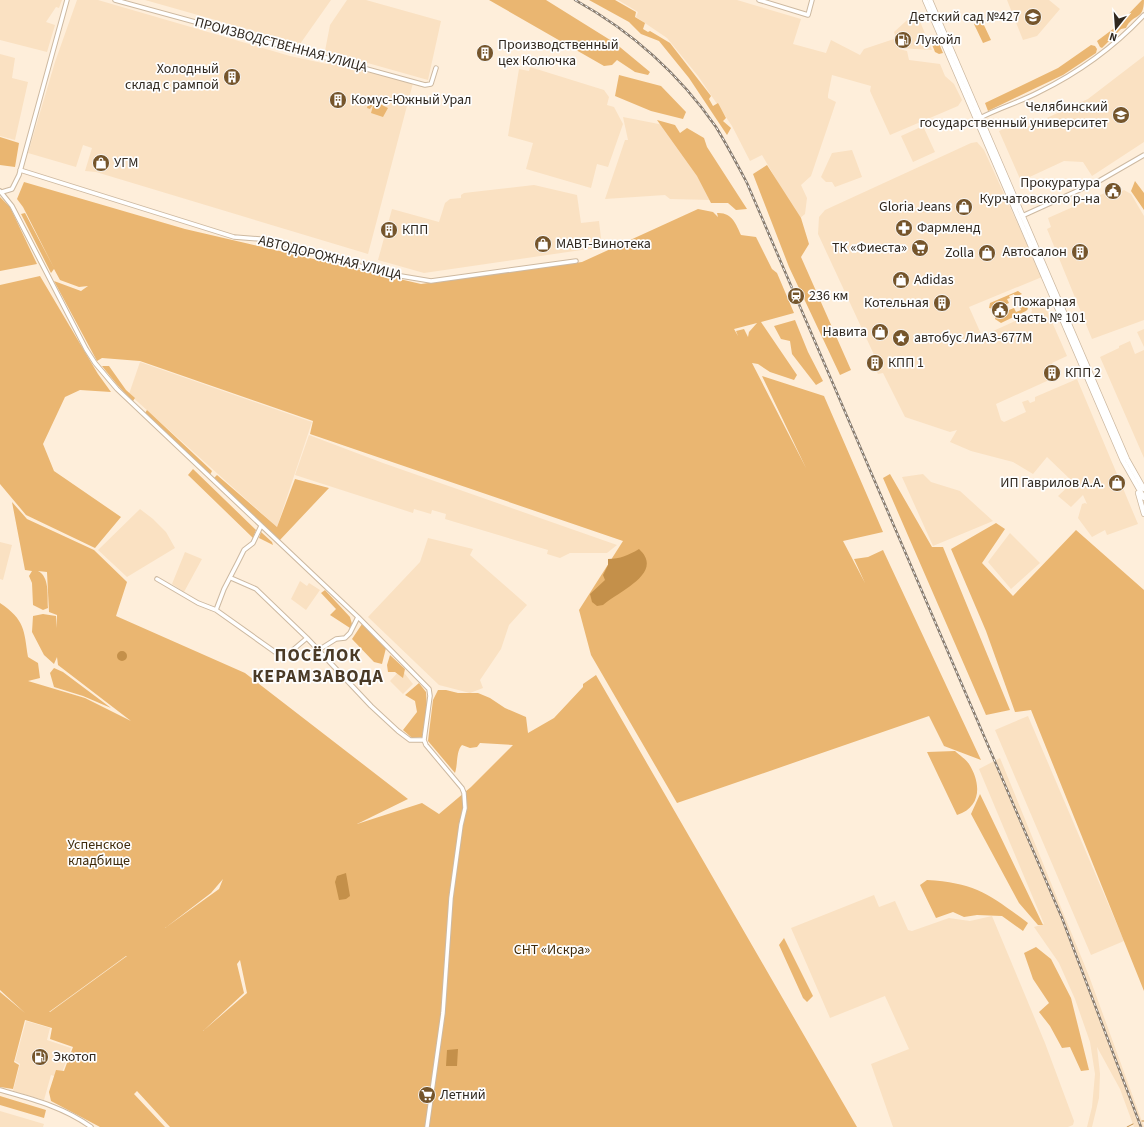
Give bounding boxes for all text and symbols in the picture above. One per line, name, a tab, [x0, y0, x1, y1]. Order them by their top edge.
place label: Детский сад №427	[909, 7, 1020, 27]
school or university icon: Детский сад №427	[1023, 7, 1043, 27]
north arrow	[1096, 8, 1136, 48]
street label: ПРОИЗВОДСТВЕННАЯ УЛИЦА	[193, 12, 370, 78]
text: N	[1108, 29, 1119, 45]
fuel station icon: Лукойл	[893, 30, 913, 50]
place label: Лукойл	[916, 30, 961, 50]
place label: Производственный цех Колючка	[498, 35, 619, 71]
building icon: Производственный цех Колючка	[475, 43, 495, 63]
place label: Холодный склад с рампой	[125, 59, 219, 95]
building icon: Холодный склад с рампой	[222, 67, 242, 87]
building icon: Комус-Южный Урал	[328, 90, 348, 110]
place label: Комус-Южный Урал	[351, 90, 472, 110]
place label: Челябинский государственный университет	[919, 97, 1109, 133]
school or university icon: Челябинский государственный университет	[1111, 105, 1131, 125]
shop icon: УГМ	[91, 153, 111, 173]
place label: УГМ	[114, 153, 138, 173]
place label: Прокуратура Курчатовского р-на	[980, 173, 1100, 209]
public building icon: Прокуратура Курчатовского р-на	[1103, 181, 1123, 201]
place label: Gloria Jeans	[879, 197, 951, 217]
shop icon: Gloria Jeans	[954, 197, 974, 217]
pharmacy icon: Фармленд	[894, 218, 914, 238]
place label: Фармленд	[917, 218, 981, 238]
building icon: КПП	[379, 220, 399, 240]
place label: КПП	[402, 220, 428, 240]
street label: АВТОДОРОЖНАЯ УЛИЦА	[256, 231, 404, 286]
shop icon: МАВТ-Винотека	[533, 234, 553, 254]
place label: МАВТ-Винотека	[556, 234, 651, 254]
place label: ТК «Фиеста»	[832, 238, 907, 258]
supermarket icon: ТК «Фиеста»	[910, 238, 930, 258]
place label: Автосалон	[1003, 242, 1067, 262]
building icon: Автосалон	[1070, 242, 1090, 262]
place label: Zolla	[945, 243, 974, 263]
shop icon: Zolla	[977, 243, 997, 263]
shop icon: Adidas	[891, 270, 911, 290]
place label: Adidas	[914, 270, 954, 290]
station icon: 236 км	[786, 286, 806, 306]
place label: 236 км	[809, 286, 848, 306]
place label: Пожарная часть № 101	[1013, 292, 1086, 328]
place label: Котельная	[864, 293, 929, 313]
building icon: Котельная	[932, 293, 952, 313]
public building icon: Пожарная часть № 101	[990, 300, 1010, 320]
place label: Навита	[823, 322, 867, 342]
shop icon: Навита	[870, 322, 890, 342]
place icon: автобус ЛиАЗ-677М	[891, 328, 911, 348]
place label: автобус ЛиАЗ-677М	[914, 328, 1032, 348]
building icon: КПП 1	[865, 353, 885, 373]
place label: КПП 1	[888, 353, 924, 373]
building icon: КПП 2	[1042, 363, 1062, 383]
place label: КПП 2	[1065, 363, 1101, 383]
place label: ИП Гаврилов А.А.	[1000, 473, 1104, 493]
shop icon: ИП Гаврилов А.А.	[1107, 473, 1127, 493]
district label: ПОСЁЛОК КЕРАМЗАВОДА	[252, 643, 384, 689]
park label: Успенское кладбище	[67, 835, 131, 871]
park label: СНТ «Искра»	[514, 940, 590, 960]
fuel station icon: Экотоп	[30, 1047, 50, 1067]
place label: Экотоп	[53, 1047, 97, 1067]
supermarket icon: Летний	[417, 1085, 437, 1105]
place label: Летний	[440, 1085, 486, 1105]

